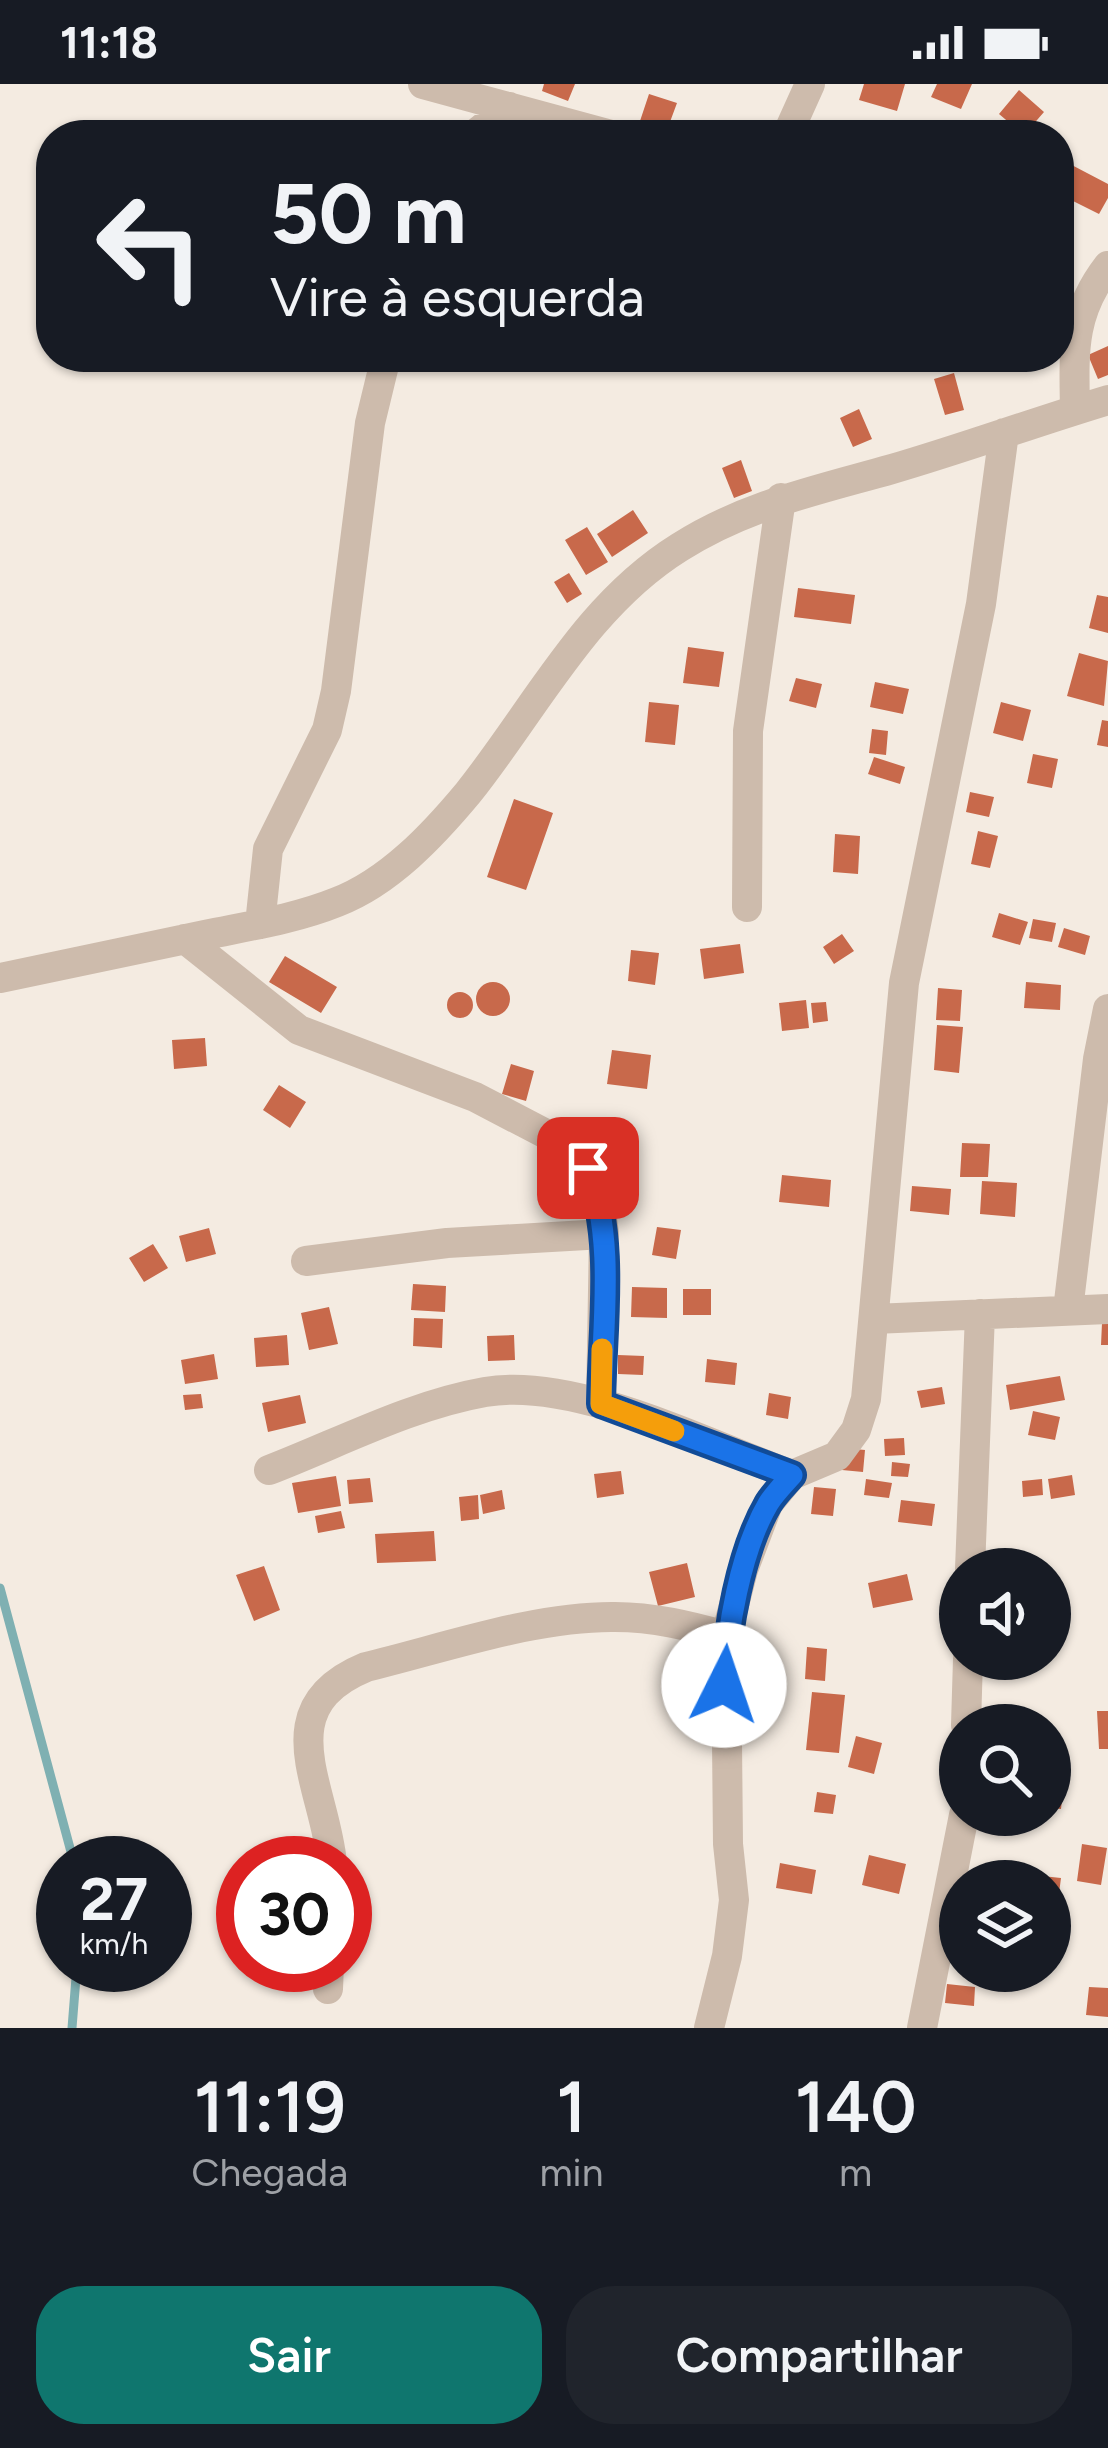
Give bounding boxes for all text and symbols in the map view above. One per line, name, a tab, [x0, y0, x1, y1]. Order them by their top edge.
text: 11:18	[60, 15, 158, 69]
text: 50 m	[270, 163, 466, 264]
icon: left	[72, 168, 228, 324]
text: Vire à esquerda	[270, 265, 645, 330]
pin	[537, 1117, 639, 1219]
icon: arrive	[555, 1135, 621, 1201]
map controls	[939, 1548, 1071, 1992]
button: sound	[939, 1548, 1071, 1680]
position arrow	[661, 1622, 787, 1748]
button: search	[939, 1704, 1071, 1836]
speed limit sign: 30	[216, 1836, 372, 1992]
button: layers	[939, 1860, 1071, 1992]
text: 27	[80, 1863, 148, 1935]
text: km/h	[80, 1925, 148, 1962]
text: 11:19	[194, 2064, 346, 2150]
text: 1	[556, 2064, 587, 2150]
text: 140	[795, 2064, 917, 2150]
text: Chegada	[191, 2149, 348, 2196]
text: min	[539, 2149, 603, 2196]
text: m	[839, 2149, 872, 2196]
button: Sair	[36, 2286, 542, 2424]
button: Compartilhar	[566, 2286, 1072, 2424]

